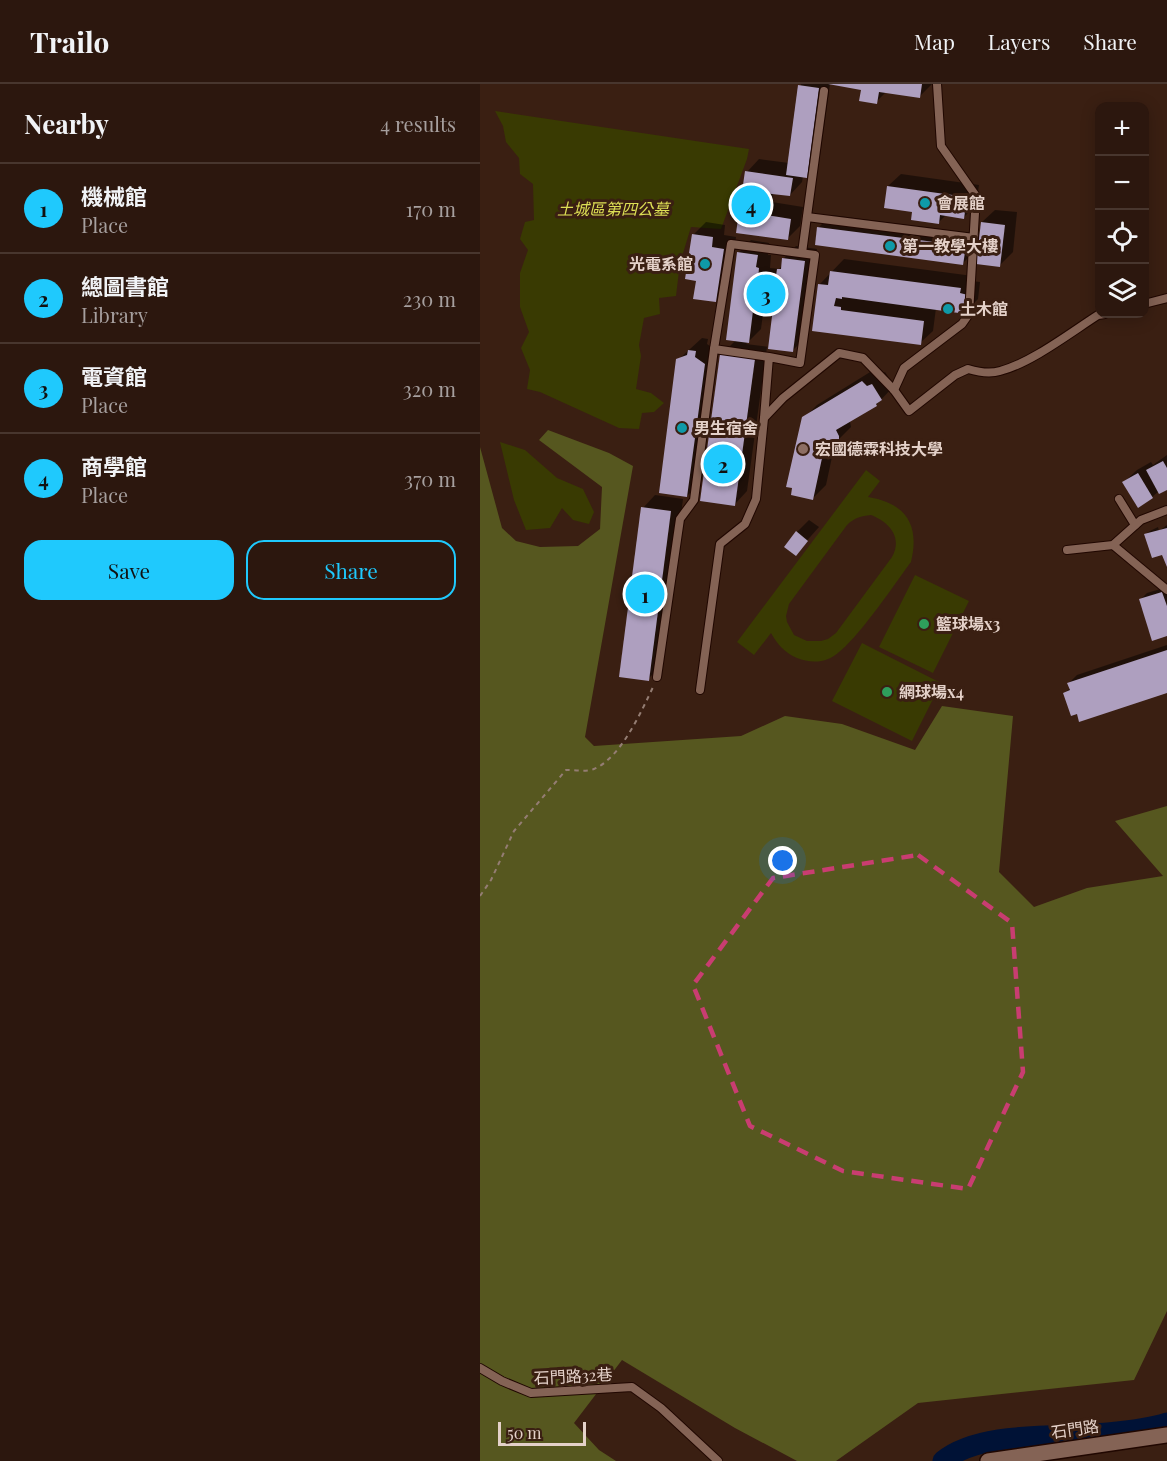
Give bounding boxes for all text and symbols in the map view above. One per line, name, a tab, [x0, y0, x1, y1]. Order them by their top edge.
text: Trailo	[30, 23, 109, 60]
text: Map	[914, 27, 955, 55]
text: Layers	[988, 27, 1050, 55]
text: Share	[1083, 27, 1137, 55]
map controls	[1095, 102, 1149, 318]
button: +	[1095, 102, 1149, 156]
text: Nearby	[24, 106, 109, 141]
text: 4 results	[380, 110, 456, 137]
button: −	[1095, 156, 1149, 210]
text: 機械館	[81, 181, 147, 211]
pin: 4	[732, 182, 770, 228]
place label: 會展館	[937, 192, 985, 213]
text: 1	[40, 195, 47, 222]
text: 170 m	[406, 195, 456, 222]
marker: 會展館	[918, 196, 932, 210]
park label: 土城區第四公墓	[557, 198, 672, 219]
button: locate	[1095, 210, 1149, 264]
text: Place	[81, 211, 128, 238]
place label: 第一教學大樓	[902, 235, 998, 256]
marker: 第一教學大樓	[883, 239, 897, 253]
place label: 光電系館	[629, 253, 693, 274]
marker: 光電系館	[698, 257, 712, 271]
button: layers	[1095, 264, 1149, 318]
text: 總圖書館	[81, 271, 169, 301]
pin: 3	[746, 272, 786, 316]
text: 2	[38, 285, 49, 312]
text: 230 m	[403, 285, 456, 312]
place label: 土木館	[960, 298, 1008, 319]
text: Library	[81, 301, 148, 328]
marker: 土木館	[941, 302, 955, 316]
text: 電資館	[81, 361, 147, 391]
text: 3	[39, 375, 48, 402]
text: 320 m	[403, 375, 456, 402]
text: Place	[81, 391, 128, 418]
place label: 男生宿舍	[694, 417, 758, 438]
marker: 男生宿舍	[675, 421, 689, 435]
place label: 宏國德霖科技大學	[815, 438, 943, 459]
pin: 2	[704, 442, 742, 487]
marker: 宏國德霖科技大學	[796, 442, 810, 456]
text: 商學館	[81, 451, 147, 481]
text: 4	[38, 465, 49, 492]
text: 370 m	[404, 465, 456, 492]
text: Place	[81, 481, 128, 508]
button: Save	[24, 540, 234, 600]
button: Share	[246, 540, 456, 600]
pin: 1	[626, 572, 664, 616]
place label: 籃球場x3	[936, 613, 1001, 634]
marker: 籃球場x3	[917, 617, 931, 631]
place label: 網球場x4	[899, 681, 964, 702]
marker: 網球場x4	[880, 685, 894, 699]
your location	[768, 846, 797, 875]
street label: 石門路32巷	[533, 1363, 613, 1388]
street label: 石門路	[1050, 1415, 1100, 1442]
scale bar	[498, 1419, 586, 1446]
text: 50 m	[507, 1422, 541, 1443]

